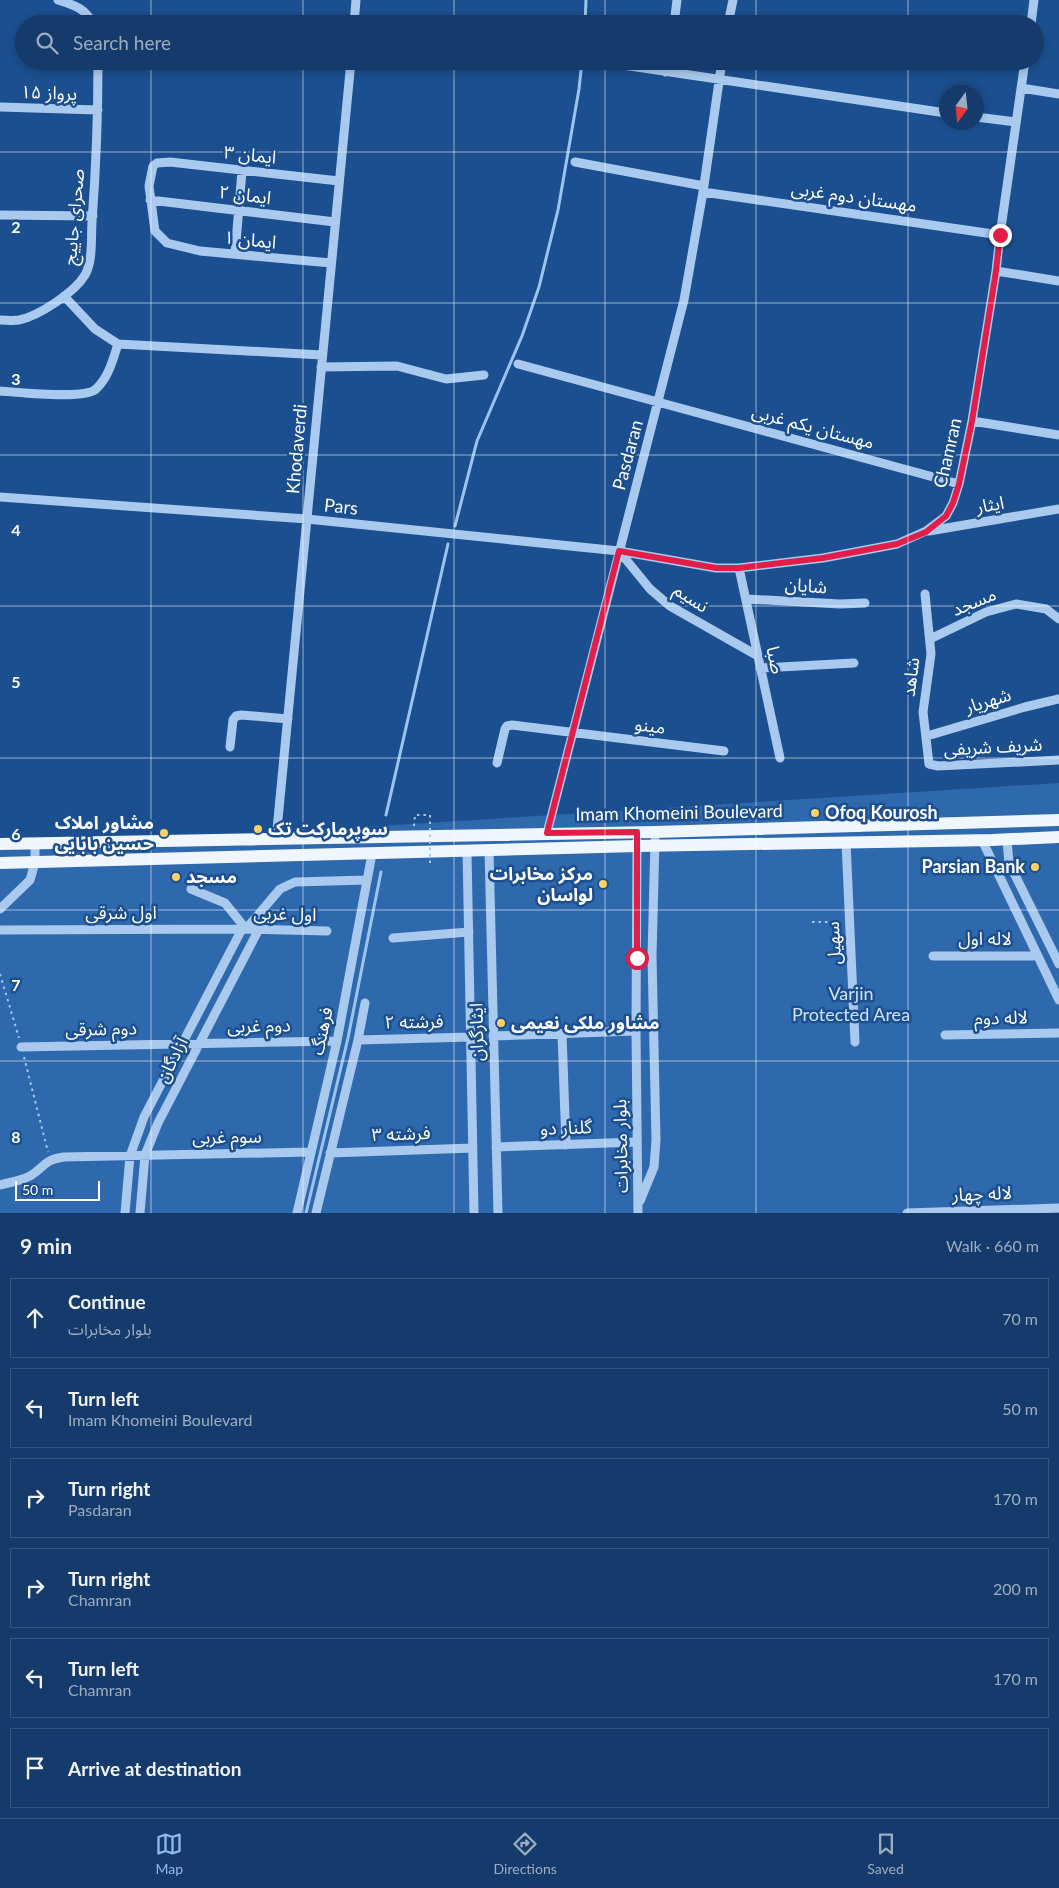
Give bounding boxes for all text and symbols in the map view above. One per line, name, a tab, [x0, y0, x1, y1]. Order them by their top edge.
search box	[15, 15, 1044, 70]
icon: search	[33, 29, 61, 57]
text: Search here	[73, 31, 171, 54]
street label: پرواز ۱۵	[20, 80, 78, 105]
north arrow	[939, 85, 984, 130]
street label: ایمان ۳	[223, 140, 277, 169]
street label: صحرای جاییج	[58, 168, 91, 266]
street label: مهستان دوم غربی	[789, 176, 918, 220]
street label: ایمان ۲	[218, 180, 273, 209]
text: 2	[11, 217, 21, 236]
route end	[989, 224, 1012, 247]
street label: ایمان ۱	[223, 225, 277, 254]
text: 3	[11, 369, 21, 388]
street label: مهستان یکم غربی	[749, 399, 877, 456]
street label: Khodaverdi	[281, 403, 311, 495]
street label: Chamran	[928, 416, 966, 490]
street label: Pasdaran	[607, 417, 647, 492]
street label: ایثار	[973, 491, 1006, 518]
street label: Pars	[323, 493, 359, 519]
text: 4	[11, 520, 21, 539]
street label: شایان	[784, 573, 828, 598]
street label: نسیم	[668, 578, 713, 619]
street label: مسجد	[948, 582, 999, 620]
street label: صبا	[762, 644, 790, 676]
street label: شاهد	[897, 656, 923, 698]
text: 5	[11, 672, 21, 691]
street label: شهریار	[961, 683, 1014, 719]
street label: مینو	[633, 712, 667, 739]
street label: شریف شریفی	[943, 732, 1043, 761]
street label: Imam Khomeini Boulevard	[575, 799, 783, 825]
place label: Ofoq Kourosh	[825, 801, 938, 823]
marker: Ofoq Kourosh	[809, 807, 821, 819]
place label: مشاور املاک حسین بابایی	[54, 811, 154, 854]
place label: سوپرمارکت تک	[268, 817, 388, 841]
marker: سوپرمارکت تک	[252, 823, 264, 835]
text: 6	[11, 824, 21, 843]
marker: مشاور املاک حسین بابایی	[158, 827, 170, 839]
place label: Parsian Bank	[922, 855, 1025, 877]
marker: Parsian Bank	[1029, 861, 1041, 873]
place label: مرکز مخابرات لواسان	[490, 862, 593, 905]
place label: مسجد	[186, 865, 237, 887]
marker: مسجد	[170, 871, 182, 883]
marker: مرکز مخابرات لواسان	[597, 878, 609, 890]
street label: اول شرقی	[85, 901, 157, 924]
street label: اول غربی	[253, 901, 317, 926]
street label: سهیل	[821, 921, 846, 965]
street label: لاله اول	[958, 927, 1012, 950]
route start	[626, 947, 649, 970]
text: 7	[11, 975, 21, 994]
park label: Varjin Protected Area	[792, 982, 910, 1025]
street label: ایثارگران	[464, 1003, 489, 1061]
street label: فرهنگ	[305, 1005, 338, 1057]
street label: لاله دوم	[974, 1006, 1028, 1032]
street label: فرشته ۲	[384, 1009, 444, 1034]
place label: مشاور ملکی نعیمی	[511, 1011, 659, 1034]
street label: دوم غربی	[227, 1013, 291, 1041]
street label: دوم شرقی	[65, 1016, 137, 1044]
marker: مشاور ملکی نعیمی	[495, 1017, 507, 1029]
street label: آزادگان	[150, 1032, 193, 1086]
street label: بلوار مخابرات	[608, 1099, 633, 1193]
street label: گلنار دو	[540, 1115, 593, 1140]
street label: فرشته ۳	[371, 1121, 431, 1146]
street label: سوم غربی	[192, 1124, 262, 1152]
text: 8	[11, 1127, 21, 1146]
scale bar	[15, 1178, 100, 1201]
text: 50 m	[22, 1181, 53, 1198]
street label: لاله چهار	[951, 1181, 1012, 1206]
text: 9 min	[20, 1233, 72, 1258]
text: Walk · 660 m	[946, 1236, 1039, 1255]
text: Continue	[68, 1290, 146, 1313]
icon: ahead	[21, 1304, 49, 1332]
text: 70 m	[1002, 1309, 1038, 1328]
text: بلوار مخابرات	[68, 1319, 152, 1338]
text: Turn left	[68, 1387, 139, 1410]
icon: left	[21, 1394, 49, 1422]
text: 50 m	[1002, 1399, 1038, 1418]
text: Imam Khomeini Boulevard	[68, 1410, 252, 1429]
text: Turn right	[68, 1477, 150, 1500]
icon: right	[21, 1484, 49, 1512]
text: 170 m	[993, 1489, 1038, 1508]
text: Pasdaran	[68, 1500, 132, 1519]
text: Turn right	[68, 1567, 150, 1590]
icon: right	[21, 1574, 49, 1602]
text: 200 m	[993, 1579, 1038, 1598]
text: Chamran	[68, 1590, 131, 1609]
text: Turn left	[68, 1657, 139, 1680]
icon: left	[21, 1664, 49, 1692]
text: 170 m	[993, 1669, 1038, 1688]
text: Chamran	[68, 1680, 131, 1699]
icon: arrive	[21, 1754, 49, 1782]
text: Arrive at destination	[68, 1757, 241, 1780]
tab: Map	[155, 1830, 183, 1877]
tab: Directions	[494, 1830, 557, 1877]
tab: Saved	[867, 1830, 904, 1877]

